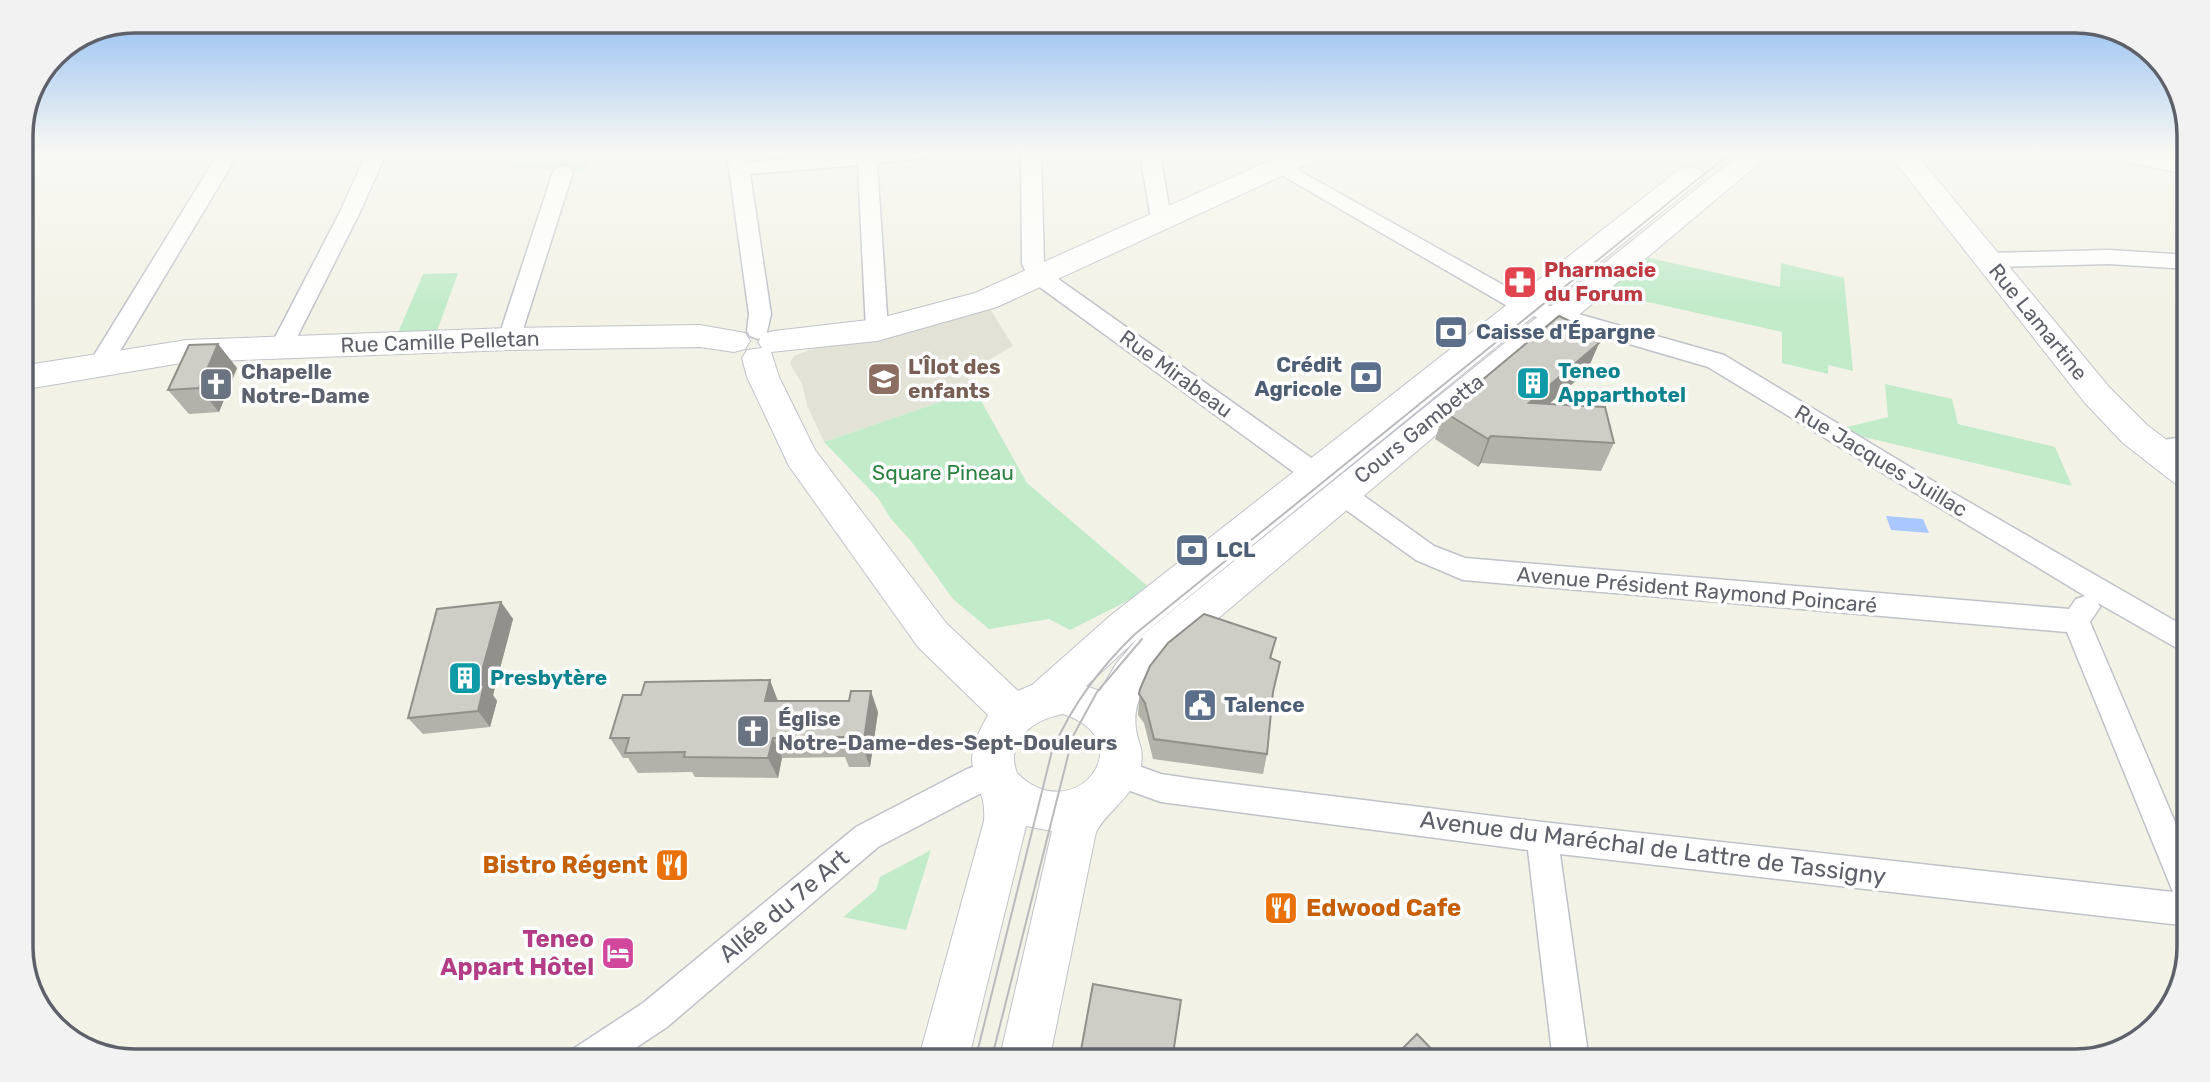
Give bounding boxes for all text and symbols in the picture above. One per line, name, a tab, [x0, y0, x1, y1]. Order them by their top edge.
place label: Pharmacie du Forum	[1544, 257, 1656, 306]
street label: Rue Lamartine	[1984, 258, 2093, 385]
pharmacy icon: Pharmacie du Forum	[1501, 263, 1539, 301]
bank icon: Caisse d'Épargne	[1432, 313, 1470, 351]
place label: Caisse d'Épargne	[1476, 319, 1655, 344]
street label: Rue Mirabeau	[1115, 324, 1237, 423]
street label: Rue Camille Pelletan	[340, 326, 540, 357]
place label: Crédit Agricole	[1255, 352, 1342, 401]
place label: L'Îlot des enfants	[908, 354, 1001, 403]
bank icon: Crédit Agricole	[1347, 358, 1385, 396]
place label: Teneo Apparthotel	[1558, 358, 1686, 407]
place label: Chapelle Notre-Dame	[241, 359, 370, 408]
school or university icon: L'Îlot des enfants	[865, 360, 903, 398]
building icon: Teneo Apparthotel	[1514, 364, 1552, 402]
church icon: Chapelle Notre-Dame	[197, 365, 235, 403]
street label: Cours Gambetta	[1349, 369, 1488, 488]
street label: Rue Jacques Juillac	[1790, 399, 1972, 522]
park label: Square Pineau	[872, 460, 1014, 485]
bank icon: LCL	[1173, 531, 1211, 569]
place label: LCL	[1216, 537, 1256, 562]
street label: Avenue Président Raymond Poincaré	[1516, 561, 1878, 618]
building icon: Presbytère	[446, 659, 484, 697]
place label: Presbytère	[490, 665, 607, 690]
public building icon: Talence	[1181, 686, 1219, 724]
place label: Talence	[1224, 692, 1305, 717]
place label: Église Notre-Dame-des-Sept-Douleurs	[778, 706, 1117, 755]
church icon: Église Notre-Dame-des-Sept-Douleurs	[734, 712, 772, 750]
street label: Avenue du Maréchal de Lattre de Tassigny	[1418, 806, 1888, 890]
street label: Allée du 7e Art	[713, 844, 855, 968]
restaurant icon: Bistro Régent	[653, 846, 691, 884]
place label: Bistro Régent	[483, 851, 648, 879]
restaurant icon: Edwood Cafe	[1262, 889, 1300, 927]
place label: Edwood Cafe	[1306, 894, 1461, 922]
place label: Teneo Appart Hôtel	[440, 925, 594, 981]
hotel icon: Teneo Appart Hôtel	[599, 934, 637, 972]

